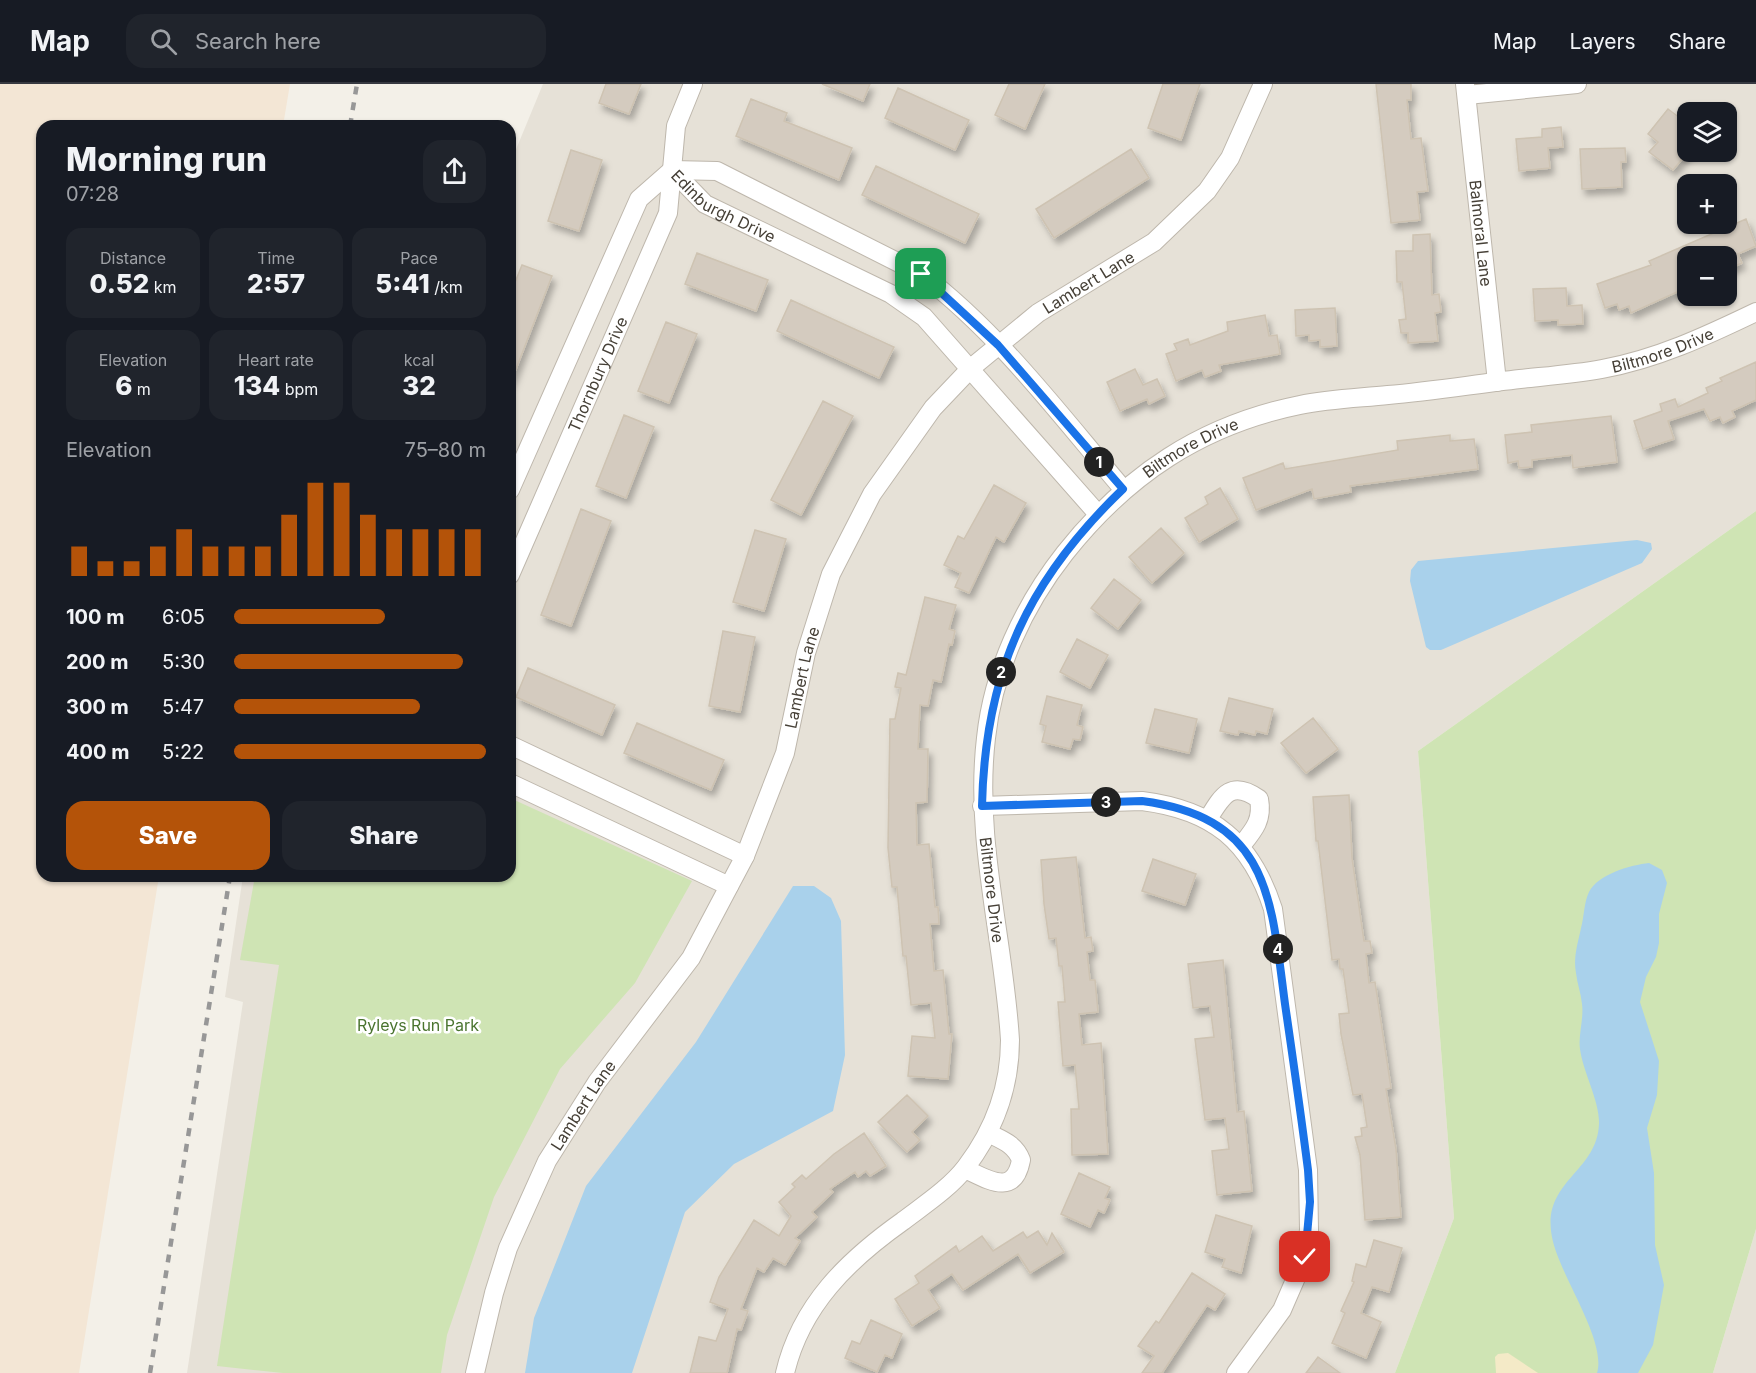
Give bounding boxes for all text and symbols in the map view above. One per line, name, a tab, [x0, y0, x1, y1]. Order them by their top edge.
search box	[126, 14, 546, 68]
text: Map	[30, 24, 90, 58]
icon: search	[147, 25, 180, 58]
text: Search here	[195, 28, 321, 54]
text: Map	[1493, 29, 1537, 54]
text: Layers	[1570, 29, 1636, 54]
text: Share	[1669, 29, 1726, 54]
map controls	[1677, 102, 1737, 306]
button: layers	[1677, 102, 1737, 162]
text: Morning run	[66, 139, 267, 179]
button: share	[423, 140, 486, 203]
street label: Edinburgh Drive	[667, 165, 779, 247]
button: +	[1677, 174, 1737, 234]
street label: Balmoral Lane	[1465, 179, 1497, 287]
text: 07:28	[66, 182, 119, 206]
street label: Lambert Lane	[1039, 246, 1138, 318]
button: −	[1677, 246, 1737, 306]
text: Distance	[100, 248, 166, 268]
text: Time	[257, 248, 295, 268]
text: Pace	[400, 248, 438, 268]
pin	[895, 248, 946, 299]
icon: arrive	[904, 257, 937, 290]
text: 0.52	[89, 268, 149, 299]
text: 2:57	[247, 268, 305, 299]
text: 5:41	[375, 268, 430, 299]
text: km	[149, 277, 177, 297]
text: /km	[430, 277, 463, 297]
street label: Thornbury Drive	[564, 314, 632, 435]
street label: Biltmore Drive	[1610, 323, 1717, 377]
text: Elevation	[99, 350, 167, 370]
text: Heart rate	[238, 350, 314, 370]
text: kcal	[404, 350, 434, 370]
text: 6	[115, 370, 132, 401]
text: 134	[234, 370, 280, 401]
text: 32	[402, 370, 436, 401]
text: m	[132, 379, 151, 399]
text: bpm	[280, 379, 318, 399]
street label: Biltmore Drive	[1139, 413, 1241, 482]
text: Elevation	[66, 438, 152, 462]
text: 75–80 m	[405, 438, 486, 462]
pin: 1	[1084, 447, 1114, 477]
text: 1	[1096, 452, 1102, 472]
text: 100 m	[66, 605, 125, 629]
text: 6:05	[162, 605, 205, 629]
street label: Lambert Lane	[780, 624, 824, 730]
text: 200 m	[66, 650, 129, 674]
text: 5:30	[162, 650, 205, 674]
pin: 2	[986, 657, 1016, 687]
text: 2	[996, 662, 1006, 682]
text: 300 m	[66, 695, 129, 719]
text: 5:47	[162, 695, 204, 719]
text: 400 m	[66, 740, 130, 764]
text: 5:22	[162, 740, 204, 764]
pin: 3	[1091, 787, 1121, 817]
text: 3	[1101, 792, 1111, 812]
button: Save	[66, 801, 270, 870]
button: Share	[282, 801, 486, 870]
street label: Biltmore Drive	[976, 836, 1008, 944]
pin: 4	[1263, 934, 1293, 964]
text: 4	[1273, 939, 1283, 959]
park label: Ryleys Run Park	[357, 1015, 479, 1035]
street label: Lambert Lane	[546, 1056, 620, 1154]
pin	[1279, 1231, 1330, 1282]
icon: check	[1288, 1240, 1321, 1273]

